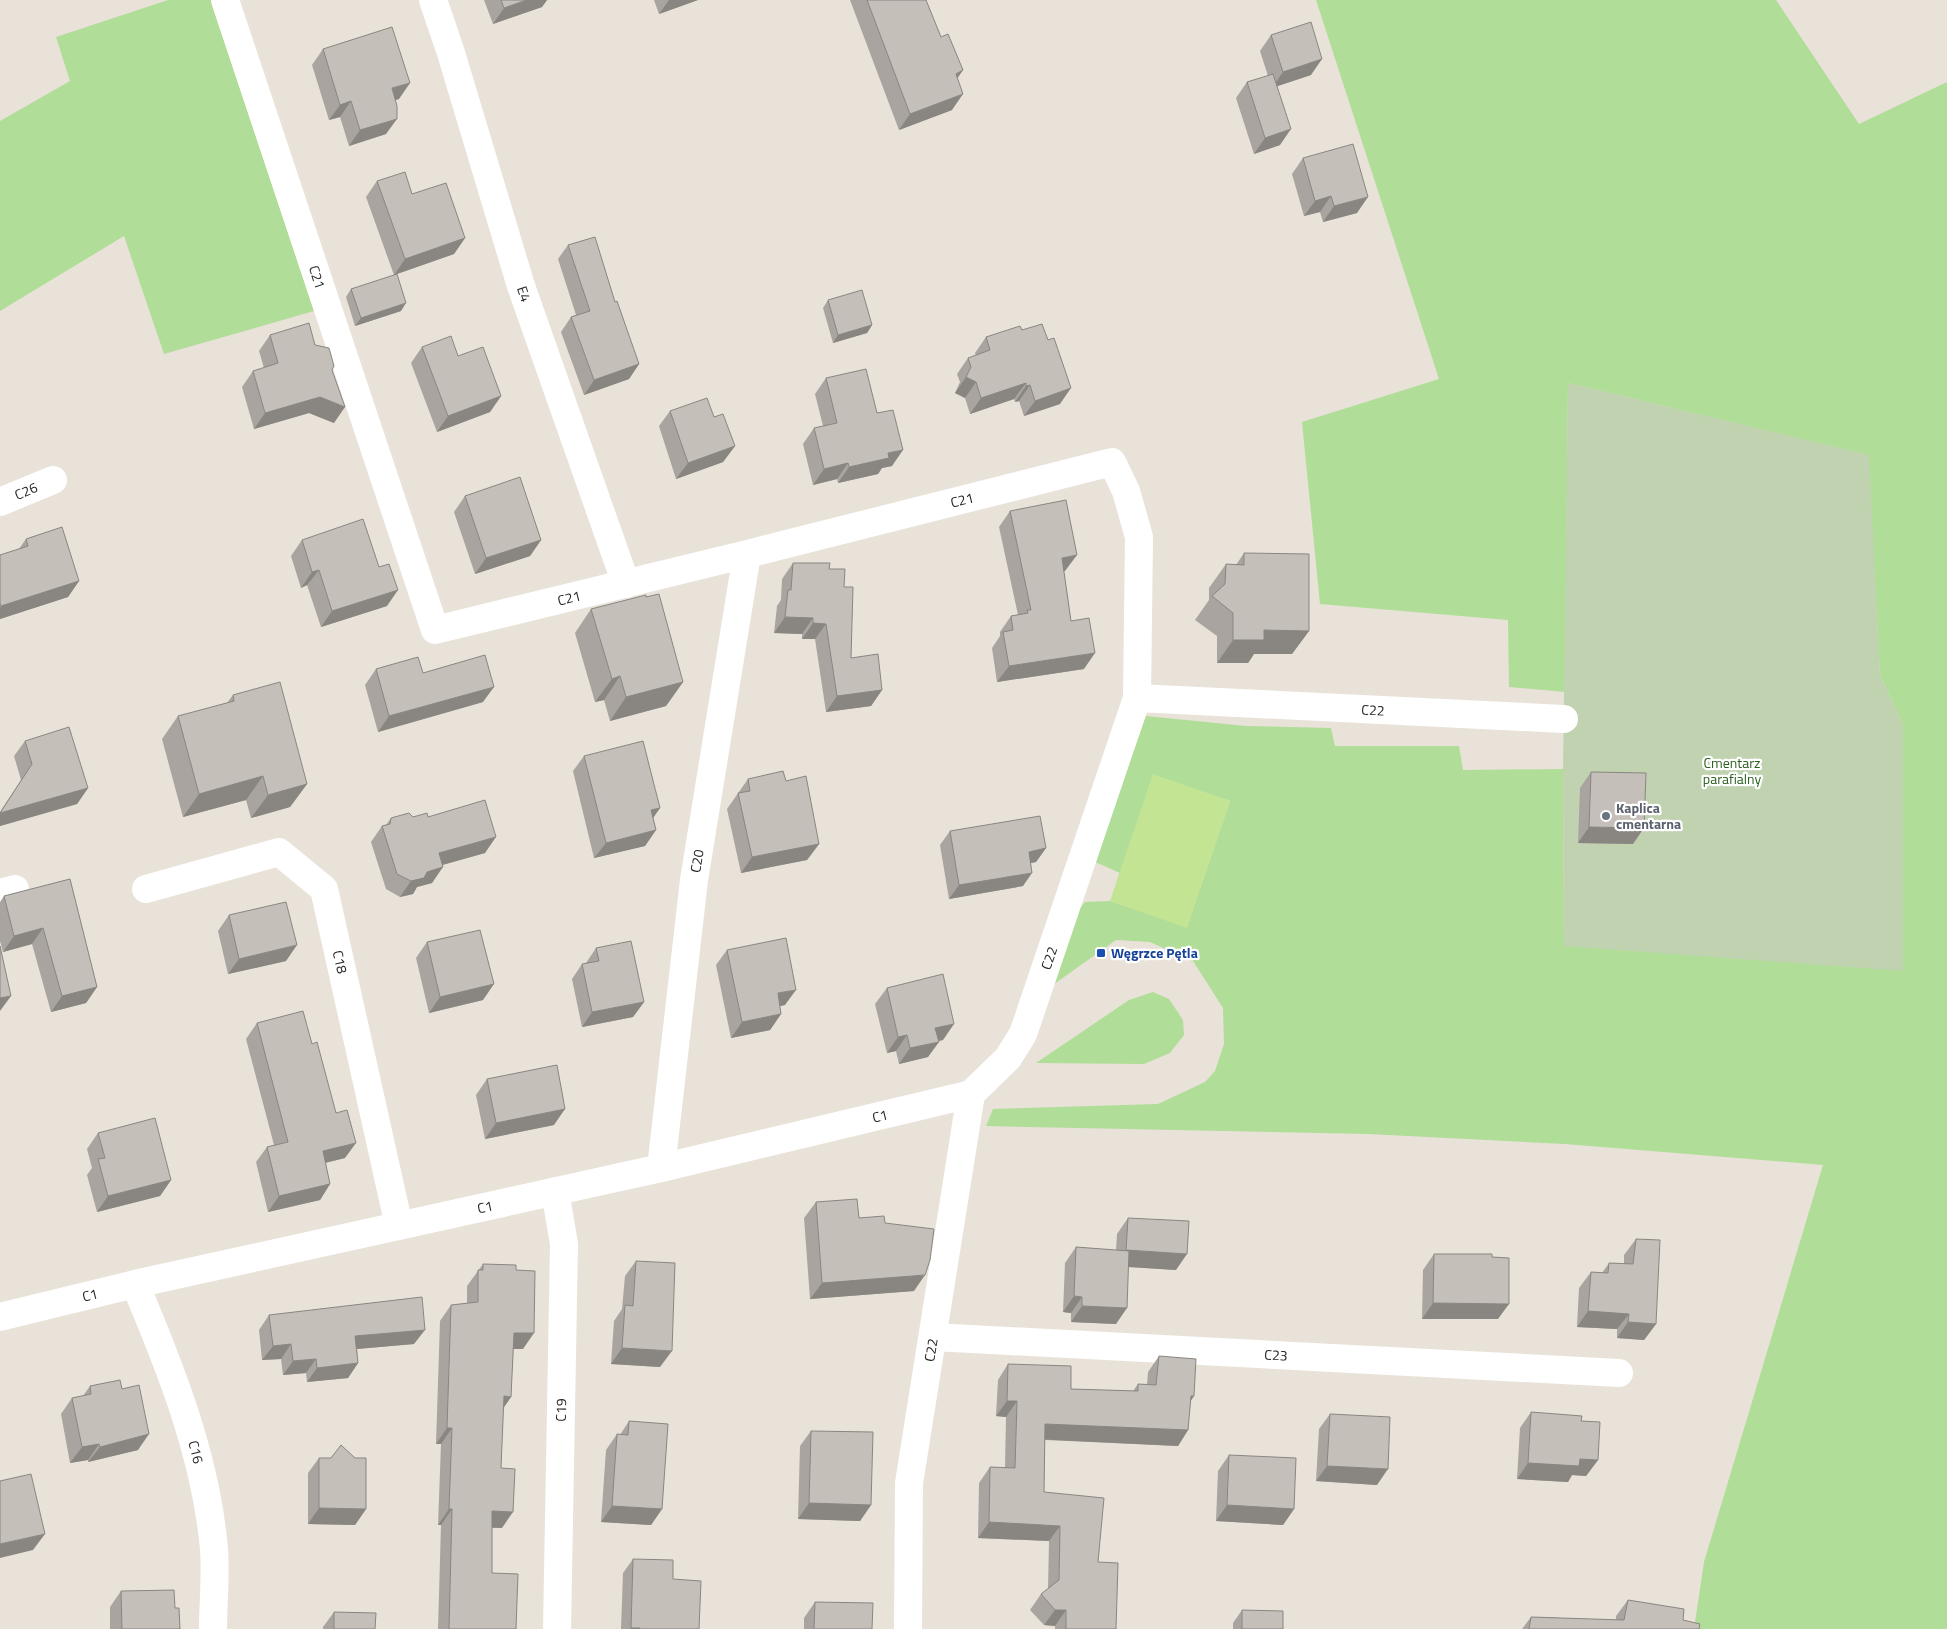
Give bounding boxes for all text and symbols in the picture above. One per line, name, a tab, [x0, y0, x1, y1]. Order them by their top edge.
street label: C21	[304, 263, 331, 291]
street label: E4	[512, 283, 537, 305]
street label: C26	[11, 476, 41, 505]
street label: C21	[948, 487, 976, 513]
street label: C21	[555, 585, 583, 611]
street label: C22	[1361, 698, 1385, 721]
park label: Cmentarz parafialny	[1703, 752, 1761, 789]
place label: Kaplica cmentarna	[1616, 797, 1681, 834]
marker: Kaplica cmentarna	[1600, 810, 1612, 822]
street label: C20	[684, 848, 709, 874]
place label: Węgrzce Pętla	[1111, 942, 1198, 963]
street label: C22	[1035, 943, 1062, 972]
marker: Węgrzce Pętla	[1095, 947, 1107, 959]
street label: C18	[328, 948, 353, 976]
street label: C1	[870, 1103, 890, 1128]
street label: C1	[475, 1195, 495, 1218]
street label: C1	[80, 1282, 100, 1307]
street label: C22	[918, 1337, 943, 1363]
street label: C23	[1264, 1343, 1288, 1366]
street label: C19	[550, 1398, 571, 1422]
street label: C16	[183, 1438, 210, 1466]

